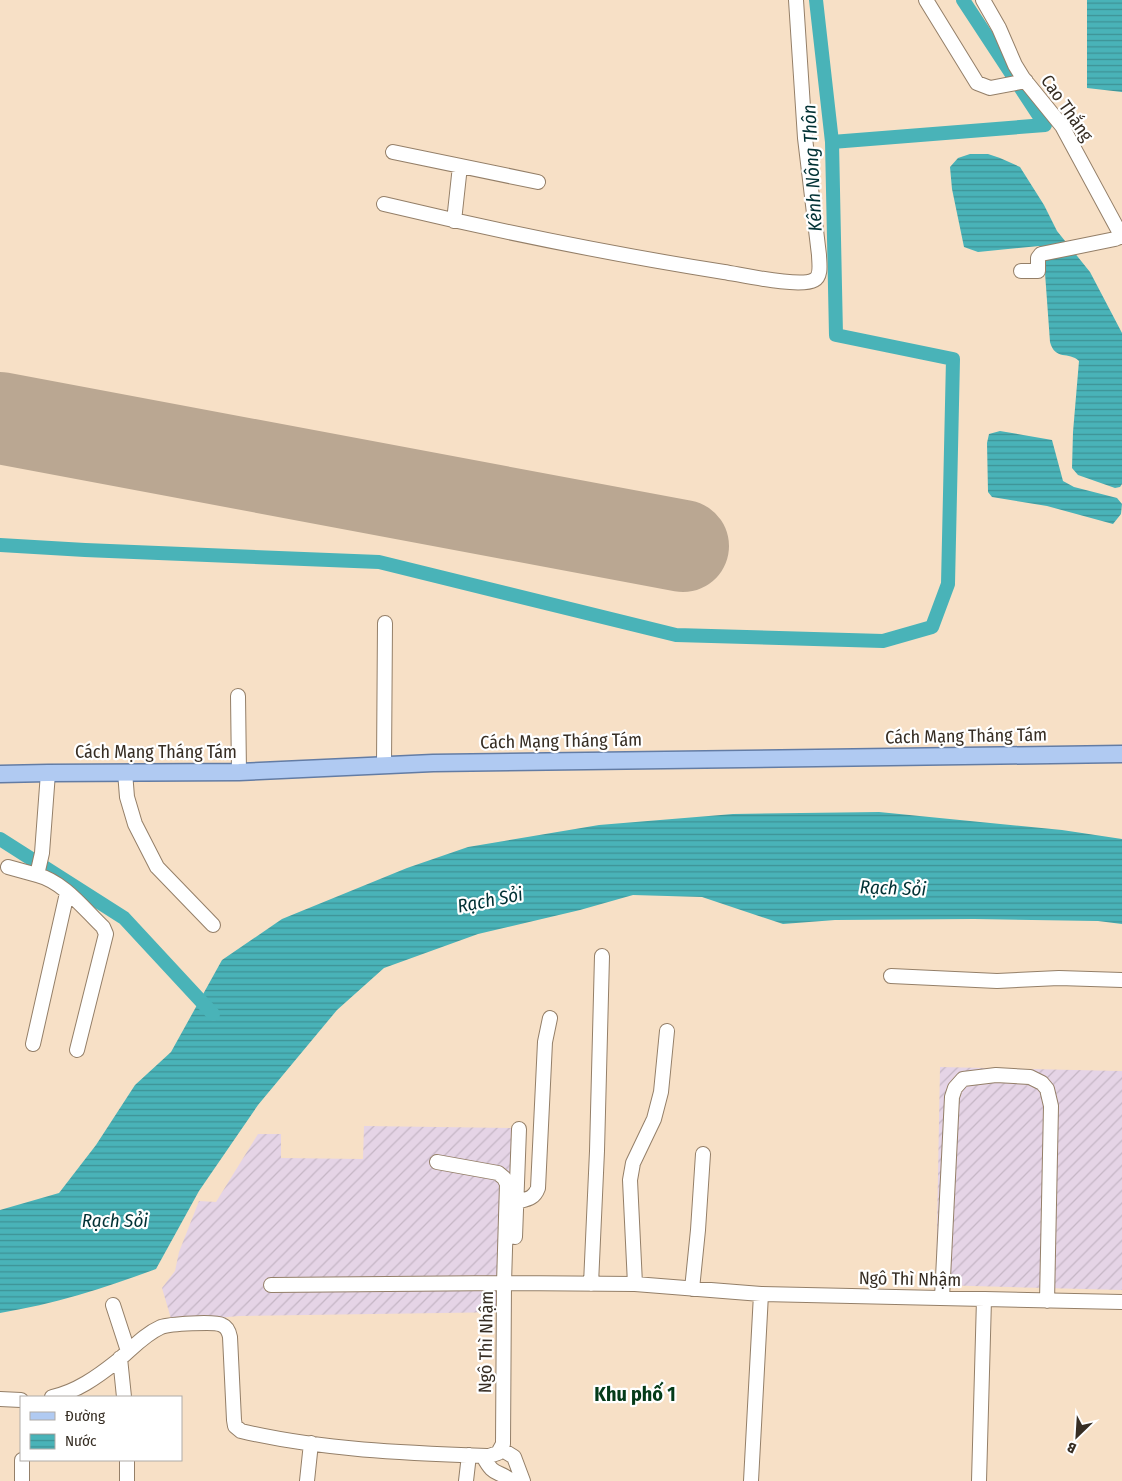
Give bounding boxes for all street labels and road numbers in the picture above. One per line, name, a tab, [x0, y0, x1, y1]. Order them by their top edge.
street label: Cao Thắng	[1036, 70, 1099, 146]
street label: Cách Mạng Tháng Tám	[885, 724, 1047, 748]
street label: Cách Mạng Tháng Tám	[480, 729, 642, 753]
street label: Cách Mạng Tháng Tám	[75, 741, 237, 763]
street label: Ngô Thì Nhậm	[859, 1267, 961, 1291]
street label: Ngô Thì Nhậm	[474, 1291, 498, 1393]

